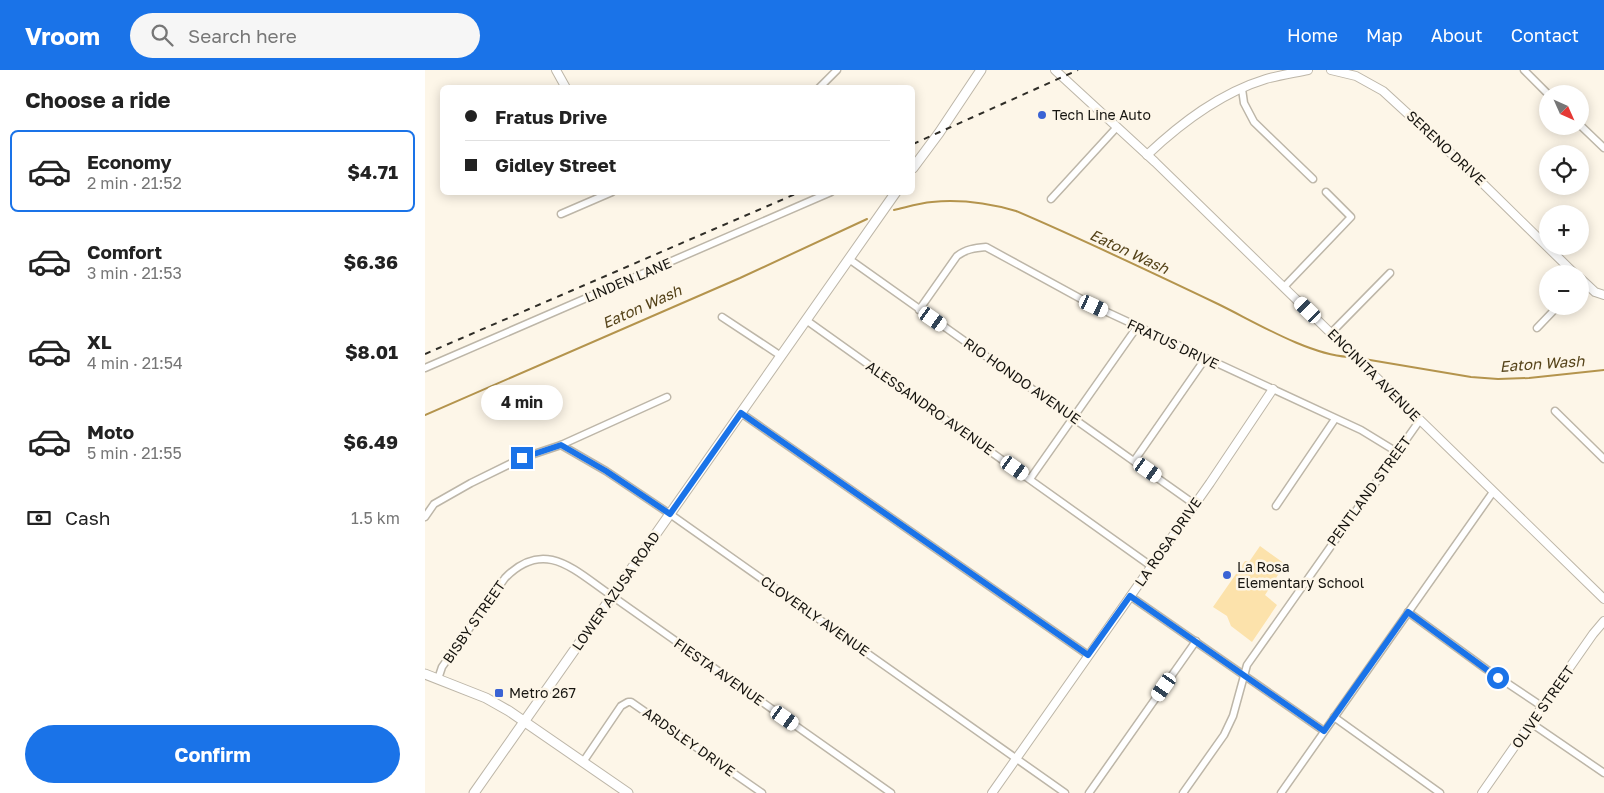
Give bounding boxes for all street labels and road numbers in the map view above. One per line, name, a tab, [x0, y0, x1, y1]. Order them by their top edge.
street label: SERENO DRIVE	[1403, 107, 1489, 189]
street label: LINDEN LANE	[582, 254, 674, 305]
street label: FRATUS DRIVE	[1125, 315, 1222, 372]
street label: ENCINITA AVENUE	[1324, 325, 1424, 425]
street label: RIO HONDO AVENUE	[961, 334, 1084, 427]
street label: ALESSANDRO AVENUE	[863, 357, 998, 458]
street label: PENTLAND STREET	[1323, 432, 1414, 549]
street label: LA ROSA DRIVE	[1131, 494, 1205, 589]
street label: LOWER AZUSA ROAD	[568, 528, 663, 653]
street label: CLOVERLY AVENUE	[758, 572, 873, 659]
street label: BISBY STREET	[439, 577, 509, 666]
street label: FIESTA AVENUE	[671, 634, 768, 709]
street label: OLIVE STREET	[1508, 662, 1578, 751]
street label: ARDSLEY DRIVE	[640, 704, 739, 780]

